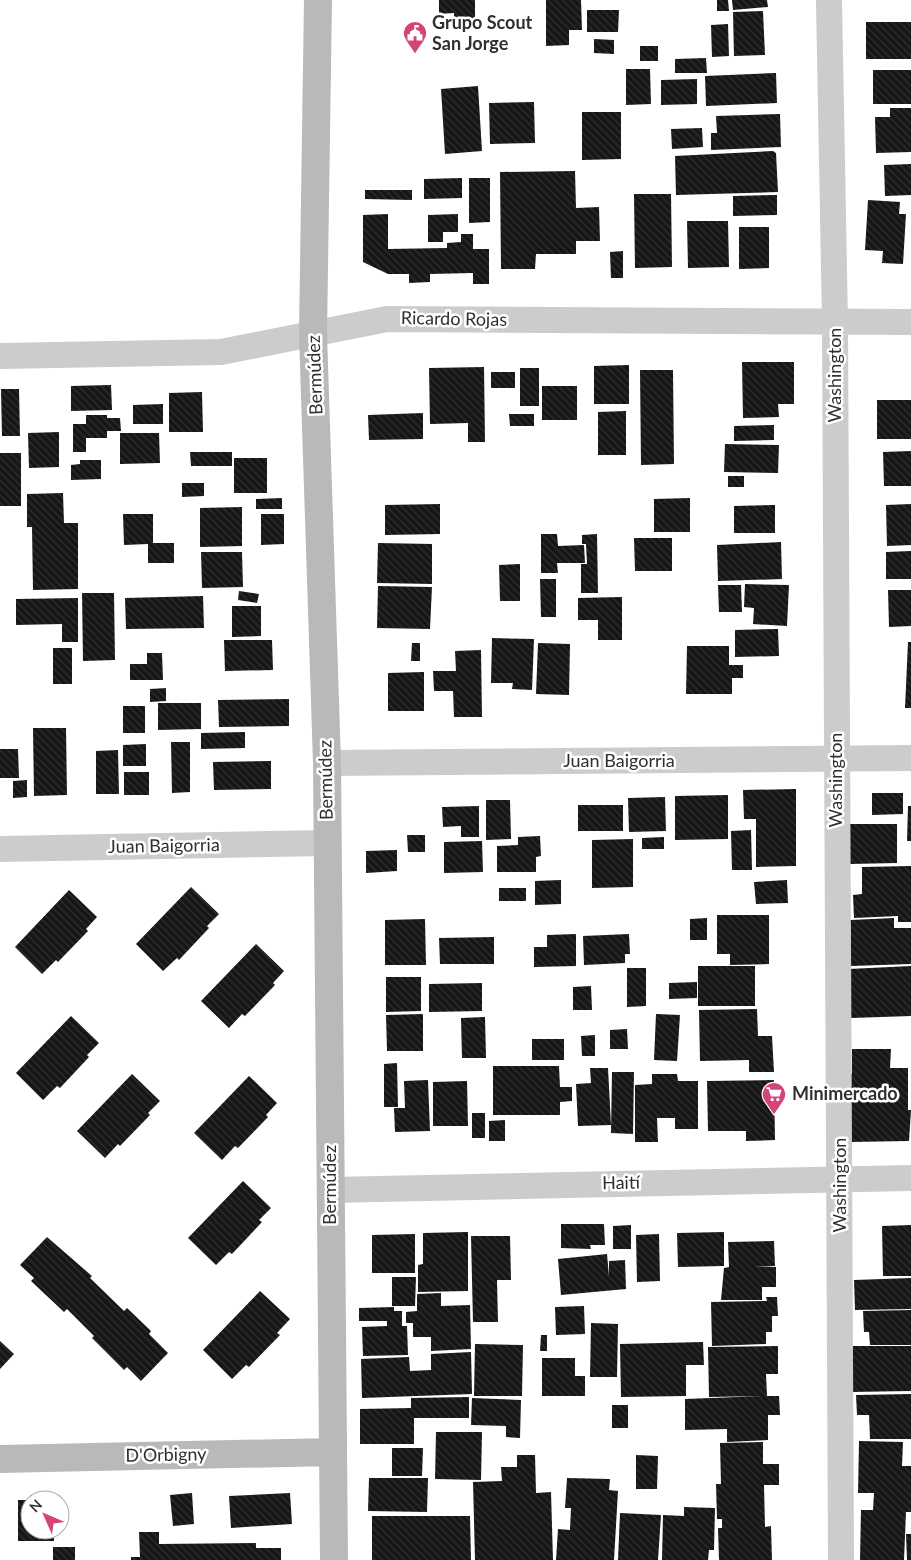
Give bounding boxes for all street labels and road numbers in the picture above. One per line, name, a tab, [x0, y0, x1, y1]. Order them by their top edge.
street label: Ricardo Rojas	[401, 306, 507, 330]
street label: Washington	[823, 328, 845, 422]
street label: Bermúdez	[302, 335, 326, 415]
street label: Washington	[824, 733, 846, 827]
street label: Bermúdez	[313, 740, 337, 820]
street label: Juan Baigorria	[563, 749, 675, 771]
street label: Juan Baigorria	[108, 833, 220, 857]
street label: Washington	[828, 1138, 850, 1232]
street label: Bermúdez	[318, 1145, 340, 1225]
street label: Haití	[602, 1171, 641, 1193]
street label: D'Orbigny	[125, 1442, 207, 1466]

